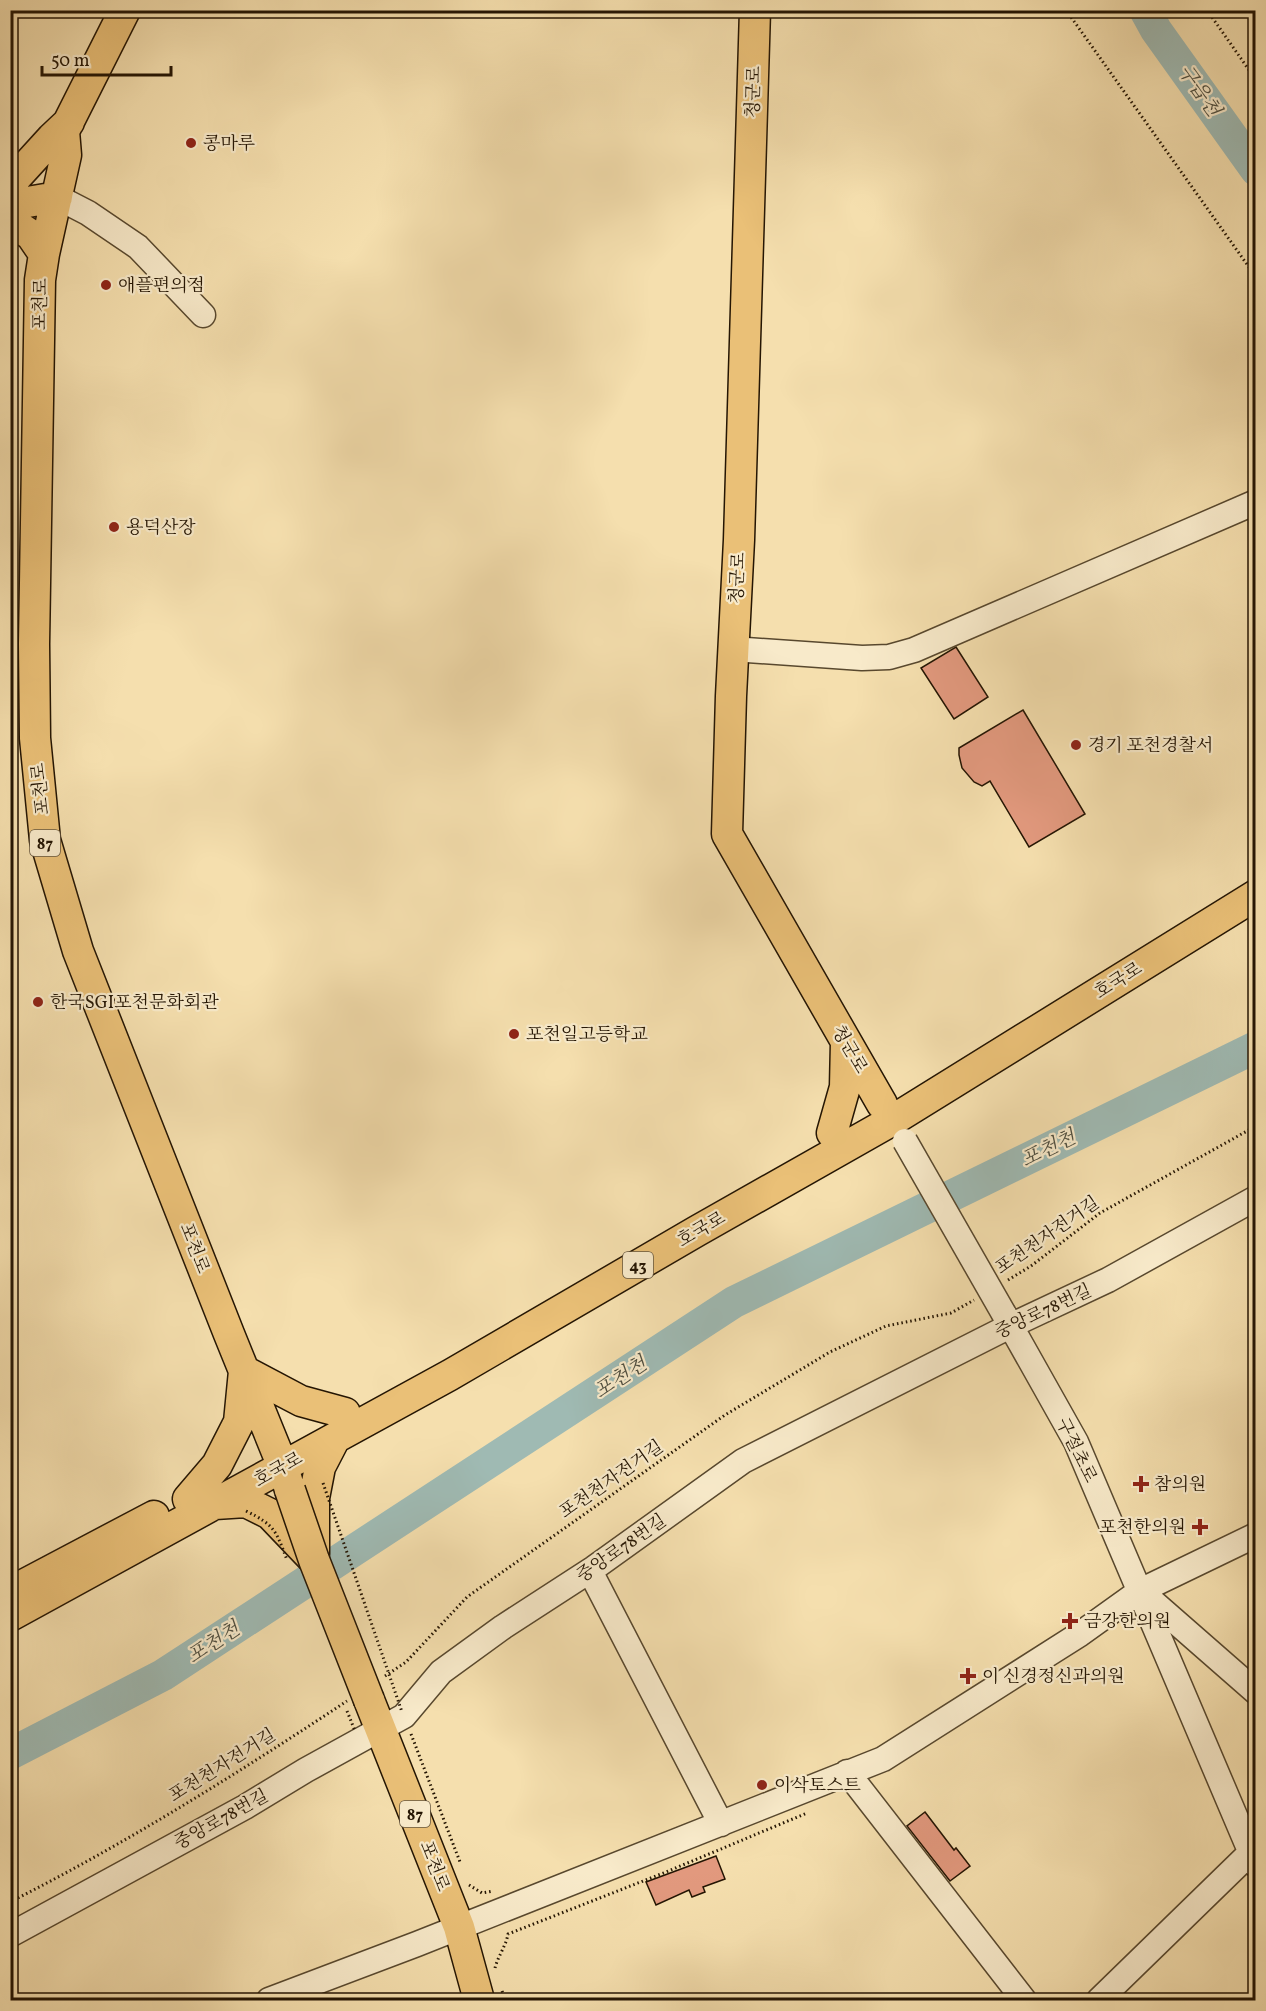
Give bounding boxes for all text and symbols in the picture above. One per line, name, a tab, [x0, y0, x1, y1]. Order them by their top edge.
scale bar	[42, 39, 171, 77]
text: 50 m	[51, 49, 90, 74]
water label: 구읍천	[1170, 59, 1227, 124]
street label: 청군로	[741, 66, 768, 119]
place label: 콩마루	[203, 132, 255, 157]
marker: 콩마루	[184, 136, 198, 150]
place label: 애플편의점	[118, 274, 205, 299]
street label: 포천로	[29, 278, 54, 330]
marker: 애플편의점	[99, 278, 113, 292]
place label: 용덕산장	[126, 516, 196, 541]
marker: 용덕산장	[107, 520, 121, 534]
street label: 청군로	[725, 551, 752, 605]
place label: 경기 포천경찰서	[1088, 734, 1213, 759]
marker: 경기 포천경찰서	[1069, 738, 1083, 752]
street label: 포천로	[26, 762, 57, 816]
road number: 87	[30, 830, 60, 856]
street label: 호국로	[1090, 957, 1148, 1006]
place label: 한국SGI포천문화회관	[50, 991, 219, 1016]
marker: 한국SGI포천문화회관	[31, 995, 45, 1009]
street label: 청군로	[825, 1021, 873, 1079]
place label: 포천일고등학교	[526, 1023, 648, 1048]
marker: 포천일고등학교	[507, 1027, 521, 1041]
water label: 포천천	[1017, 1124, 1083, 1175]
street label: 포천천자전거길	[991, 1191, 1105, 1281]
street label: 호국로	[673, 1206, 731, 1254]
street label: 포천로	[173, 1220, 215, 1277]
road number: 43	[623, 1252, 653, 1278]
street label: 중앙로78번길	[991, 1279, 1096, 1346]
water label: 포천천	[589, 1350, 654, 1406]
street label: 구절초로	[1049, 1414, 1102, 1487]
street label: 포천천자전거길	[555, 1435, 669, 1525]
street label: 호국로	[250, 1447, 308, 1494]
place label: 참의원	[1154, 1473, 1206, 1498]
marker: 참의원	[1132, 1475, 1150, 1493]
street label: 중앙로78번길	[572, 1509, 672, 1589]
place label: 포천한의원	[1099, 1516, 1186, 1541]
marker: 포천한의원	[1191, 1518, 1209, 1536]
place label: 금강한의원	[1084, 1610, 1171, 1635]
marker: 금강한의원	[1061, 1612, 1079, 1630]
water label: 포천천	[182, 1615, 247, 1671]
place label: 이 신경정신과의원	[982, 1665, 1125, 1690]
marker: 이 신경정신과의원	[959, 1667, 977, 1685]
street label: 포천천자전거길	[165, 1723, 281, 1809]
place label: 이삭토스트	[774, 1774, 862, 1799]
marker: 이삭토스트	[755, 1778, 769, 1792]
street label: 중앙로78번길	[170, 1784, 273, 1857]
road number: 87	[400, 1801, 430, 1827]
street label: 포천로	[413, 1838, 455, 1895]

